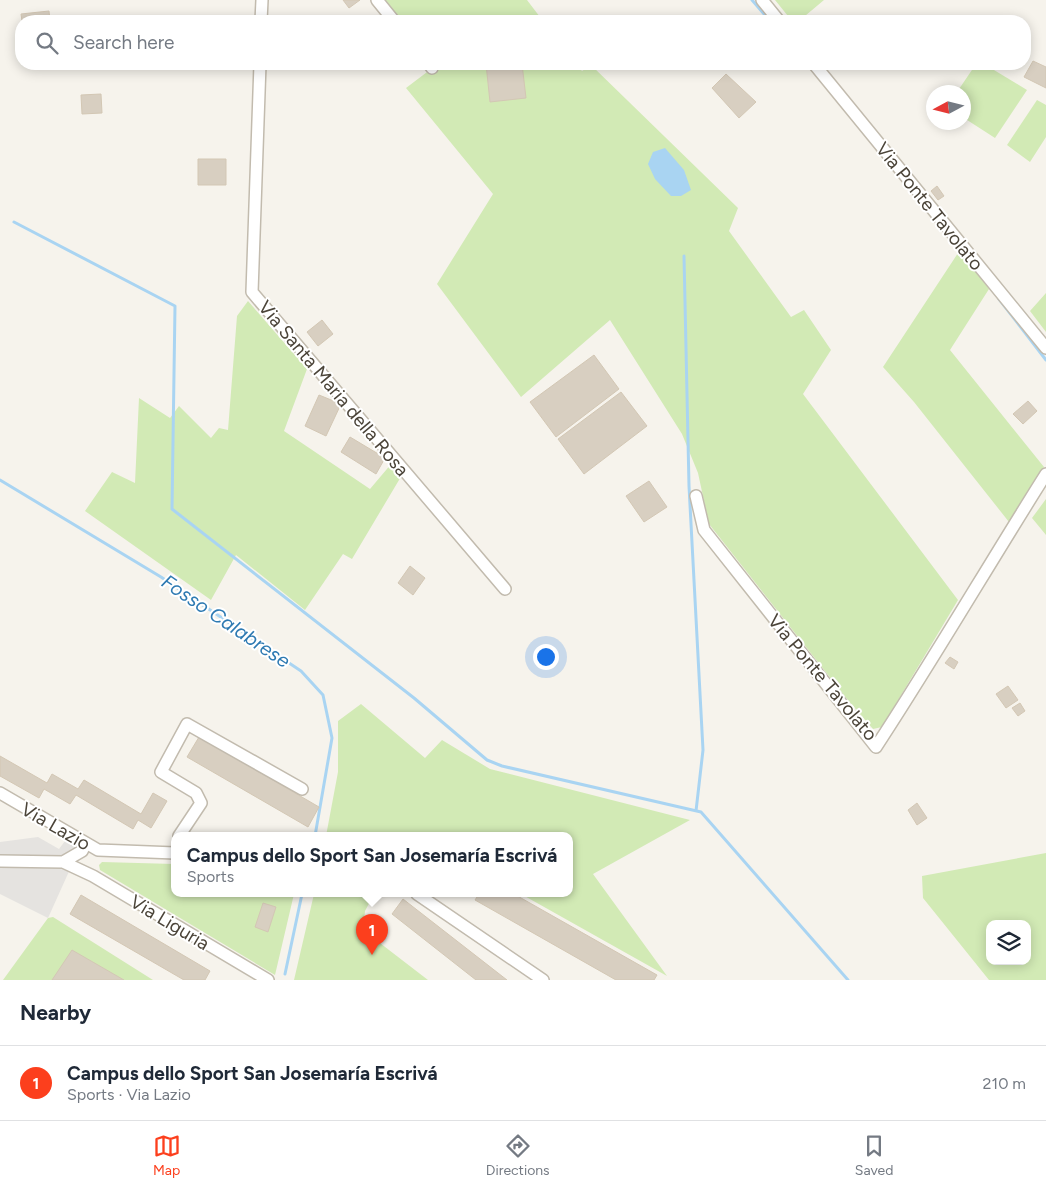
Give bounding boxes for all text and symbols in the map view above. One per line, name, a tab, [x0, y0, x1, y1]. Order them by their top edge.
search box	[15, 15, 1031, 70]
icon: search	[33, 29, 61, 57]
text: Search here	[73, 31, 175, 54]
north arrow	[926, 85, 971, 130]
street label: Via Ponte Tavolato	[871, 138, 988, 275]
street label: Via Santa Maria della Rosa	[253, 296, 414, 481]
water label: Fosso Calabrese	[157, 569, 295, 673]
street label: Via Ponte Tavolato	[763, 609, 882, 745]
your location	[533, 644, 559, 670]
street label: Via Lazio	[17, 797, 95, 855]
popup	[171, 832, 573, 897]
text: Campus dello Sport San Josemaría Escrivá	[187, 844, 557, 867]
text: Sports	[187, 867, 234, 886]
street label: Via Liguria	[126, 890, 214, 955]
pin: 1	[356, 914, 388, 955]
map controls	[986, 920, 1031, 965]
button: layers	[986, 920, 1031, 965]
text: Nearby	[20, 1000, 91, 1025]
text: Campus dello Sport San Josemaría Escrivá	[67, 1062, 437, 1085]
text: 1	[33, 1074, 39, 1093]
text: 210 m	[983, 1074, 1026, 1093]
text: Sports · Via Lazio	[67, 1085, 191, 1104]
tab: Map	[153, 1132, 181, 1179]
tab: Directions	[486, 1132, 550, 1179]
tab: Saved	[855, 1132, 893, 1179]

